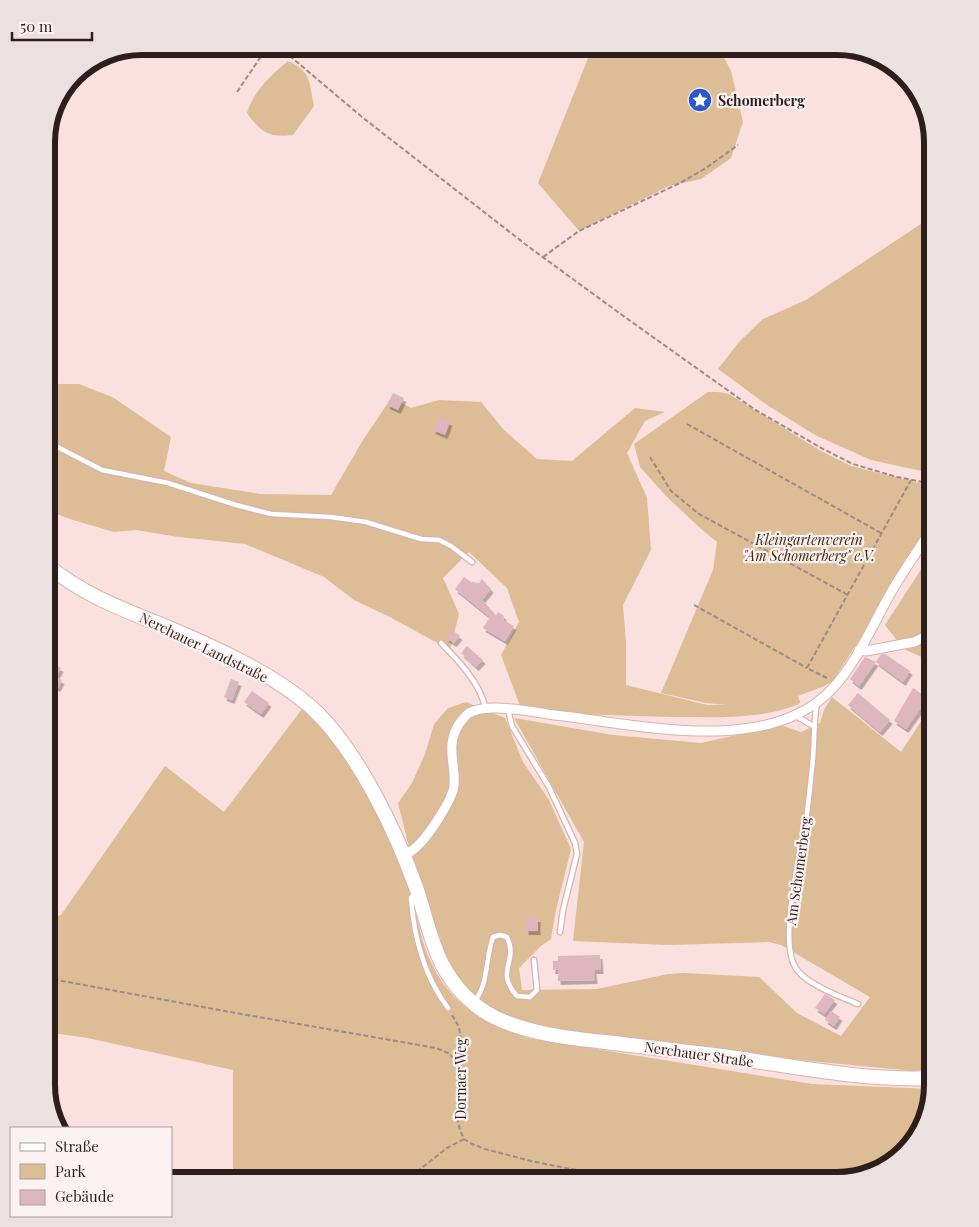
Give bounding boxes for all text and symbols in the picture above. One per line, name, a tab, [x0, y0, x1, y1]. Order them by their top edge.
scale bar	[12, 10, 92, 42]
text: 50 m	[20, 16, 53, 36]
place icon: Schomerberg	[687, 87, 713, 113]
place label: Schomerberg	[718, 91, 805, 110]
park label: Kleingartenverein "Am Schomerberg" e.V.	[743, 530, 875, 565]
street label: Nerchauer Landstraße	[137, 608, 271, 686]
street label: Am Schomerberg	[781, 815, 815, 927]
street label: Nerchauer Straße	[643, 1037, 755, 1071]
street label: Dornaer Weg	[451, 1038, 470, 1120]
legend	[10, 1127, 172, 1217]
text: Straße	[55, 1136, 99, 1156]
text: Park	[55, 1161, 87, 1181]
text: Gebäude	[55, 1186, 114, 1206]

